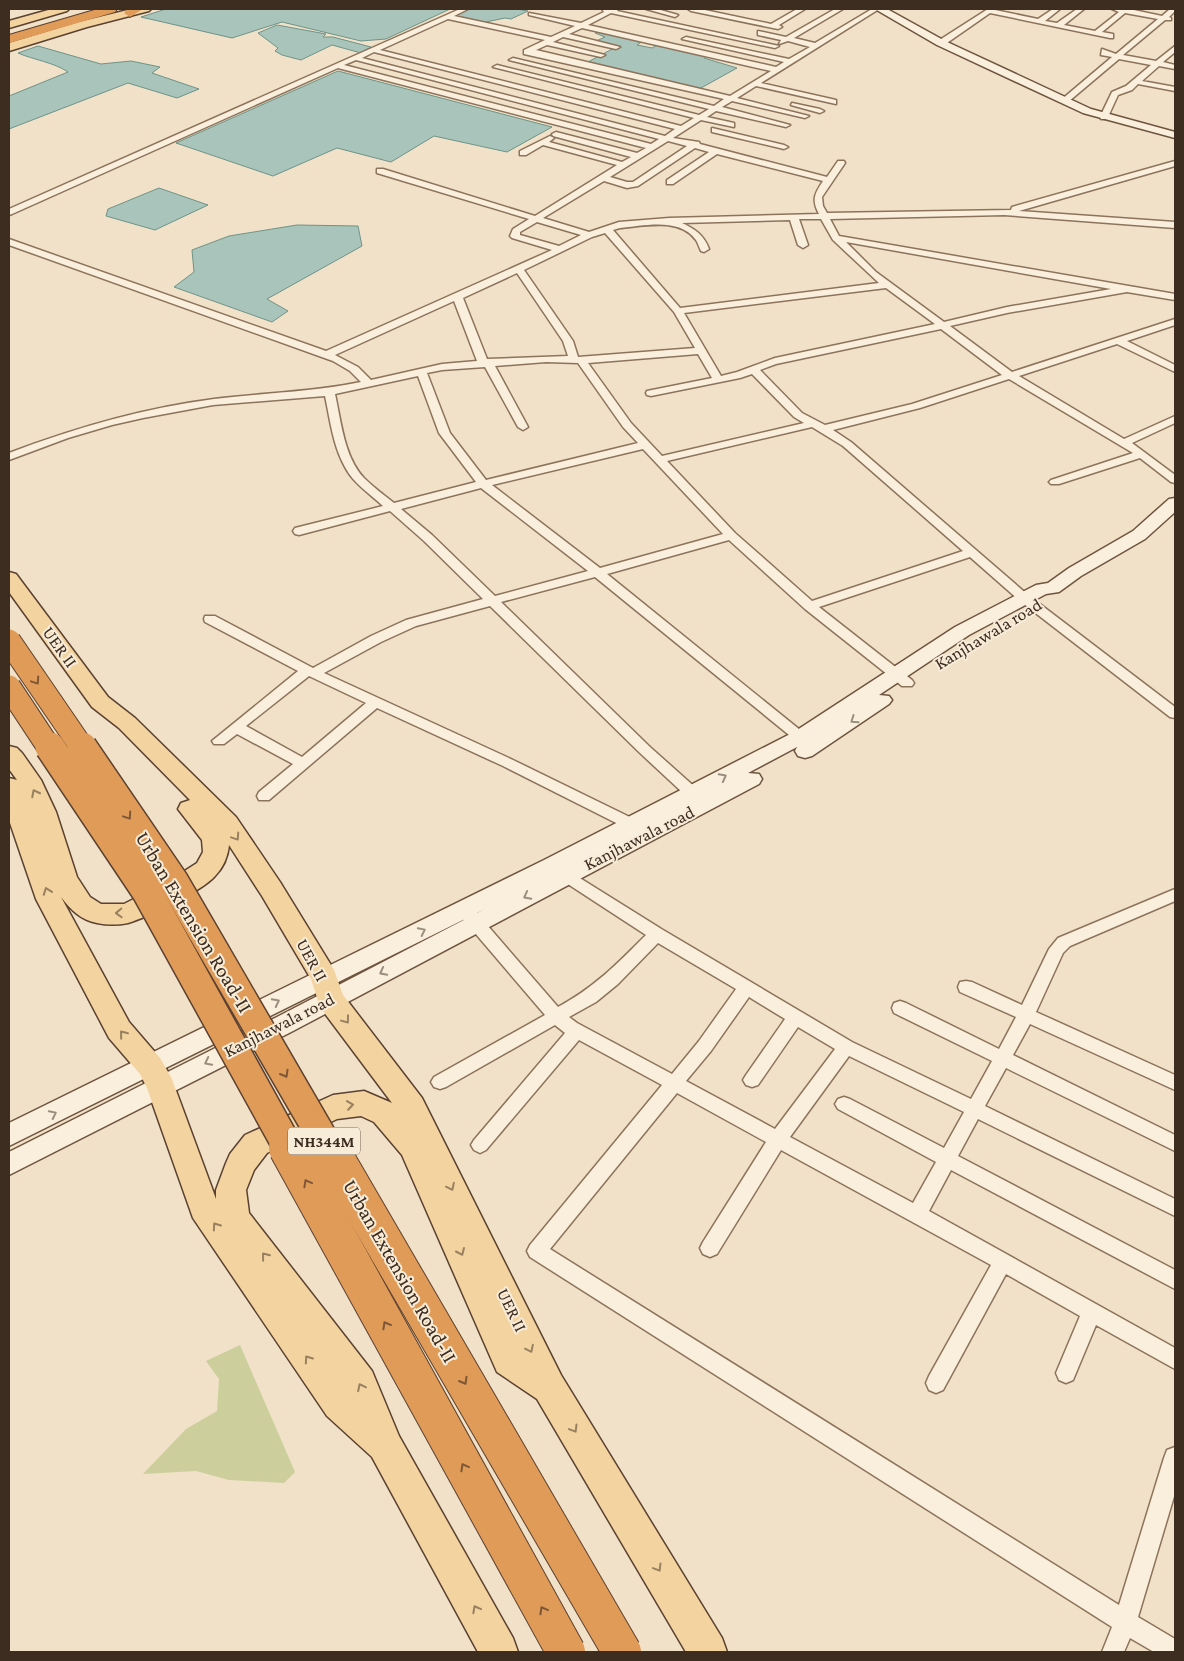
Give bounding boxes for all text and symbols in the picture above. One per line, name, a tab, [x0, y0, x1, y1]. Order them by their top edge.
street label: Kanjhawala road	[931, 594, 1046, 675]
street label: UER II	[38, 623, 82, 671]
one-way arrow	[30, 676, 39, 685]
one-way arrow	[851, 714, 860, 723]
one-way arrow	[718, 774, 727, 784]
one-way arrow	[31, 789, 41, 798]
street label: Kanjhawala road	[580, 801, 698, 875]
one-way arrow	[122, 810, 131, 819]
street label: Urban Extension Road-II	[130, 827, 258, 1017]
one-way arrow	[230, 831, 239, 841]
one-way arrow	[43, 887, 53, 896]
one-way arrow	[523, 890, 532, 900]
one-way arrow	[115, 907, 123, 918]
one-way arrow	[417, 926, 426, 937]
street label: UER II	[292, 935, 332, 985]
one-way arrow	[380, 966, 389, 976]
street label: Kanjhawala road	[220, 988, 338, 1062]
one-way arrow	[271, 999, 280, 1009]
one-way arrow	[341, 1014, 349, 1023]
one-way arrow	[120, 1031, 129, 1040]
one-way arrow	[204, 1056, 213, 1066]
one-way arrow	[279, 1068, 289, 1077]
one-way arrow	[346, 1100, 354, 1110]
one-way arrow	[48, 1110, 57, 1120]
road number: NH344M	[288, 1128, 360, 1154]
street label: Urban Extension Road-II	[338, 1175, 462, 1367]
one-way arrow	[303, 1179, 313, 1188]
one-way arrow	[445, 1182, 455, 1191]
one-way arrow	[213, 1222, 222, 1232]
one-way arrow	[455, 1247, 466, 1256]
one-way arrow	[262, 1252, 271, 1262]
street label: UER II	[493, 1285, 531, 1335]
one-way arrow	[382, 1321, 392, 1330]
one-way arrow	[524, 1343, 534, 1352]
one-way arrow	[305, 1356, 314, 1365]
one-way arrow	[457, 1375, 467, 1384]
one-way arrow	[357, 1383, 367, 1392]
one-way arrow	[567, 1424, 577, 1433]
one-way arrow	[460, 1464, 470, 1473]
one-way arrow	[651, 1563, 661, 1572]
one-way arrow	[472, 1606, 482, 1615]
one-way arrow	[539, 1606, 549, 1615]

